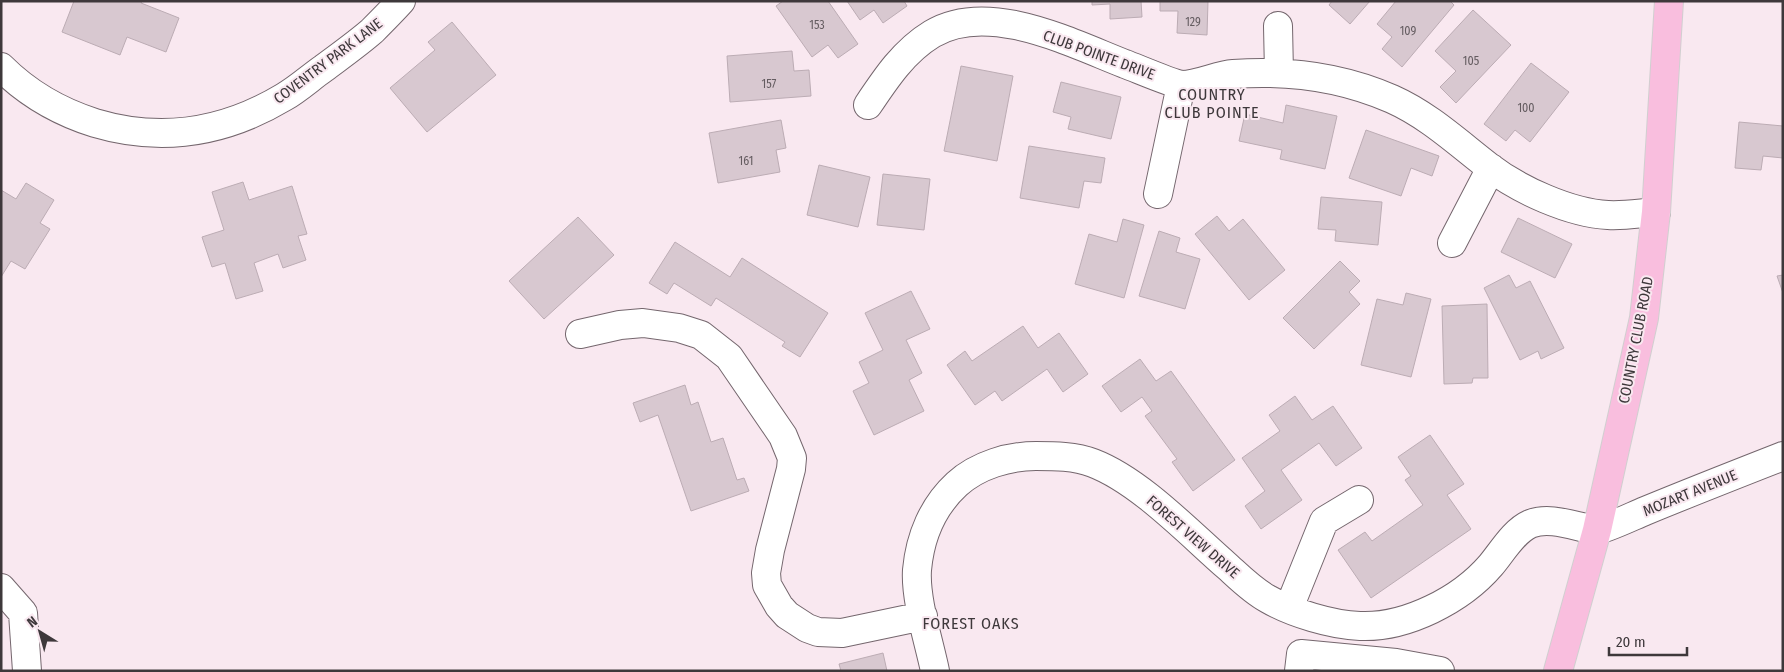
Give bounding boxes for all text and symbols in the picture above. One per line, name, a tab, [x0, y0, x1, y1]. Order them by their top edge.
street label: COVENTRY PARK LANE	[270, 14, 386, 108]
house number: 129	[1185, 15, 1201, 29]
house number: 153	[809, 18, 825, 32]
house number: 109	[1400, 24, 1417, 38]
street label: CLUB POINTE DRIVE	[1041, 26, 1157, 84]
house number: 105	[1463, 54, 1480, 68]
house number: 157	[762, 77, 777, 91]
district label: COUNTRY CLUB POINTE	[1164, 85, 1260, 122]
house number: 100	[1517, 101, 1535, 115]
house number: 161	[739, 154, 753, 168]
street label: COUNTRY CLUB ROAD	[1615, 275, 1657, 405]
street label: MOZART AVENUE	[1640, 466, 1740, 520]
street label: FOREST VIEW DRIVE	[1143, 492, 1243, 582]
north arrow	[15, 607, 65, 657]
text: N	[24, 613, 41, 631]
district label: FOREST OAKS	[922, 614, 1020, 633]
scale bar	[1609, 624, 1686, 656]
text: 20 m	[1616, 633, 1646, 651]

